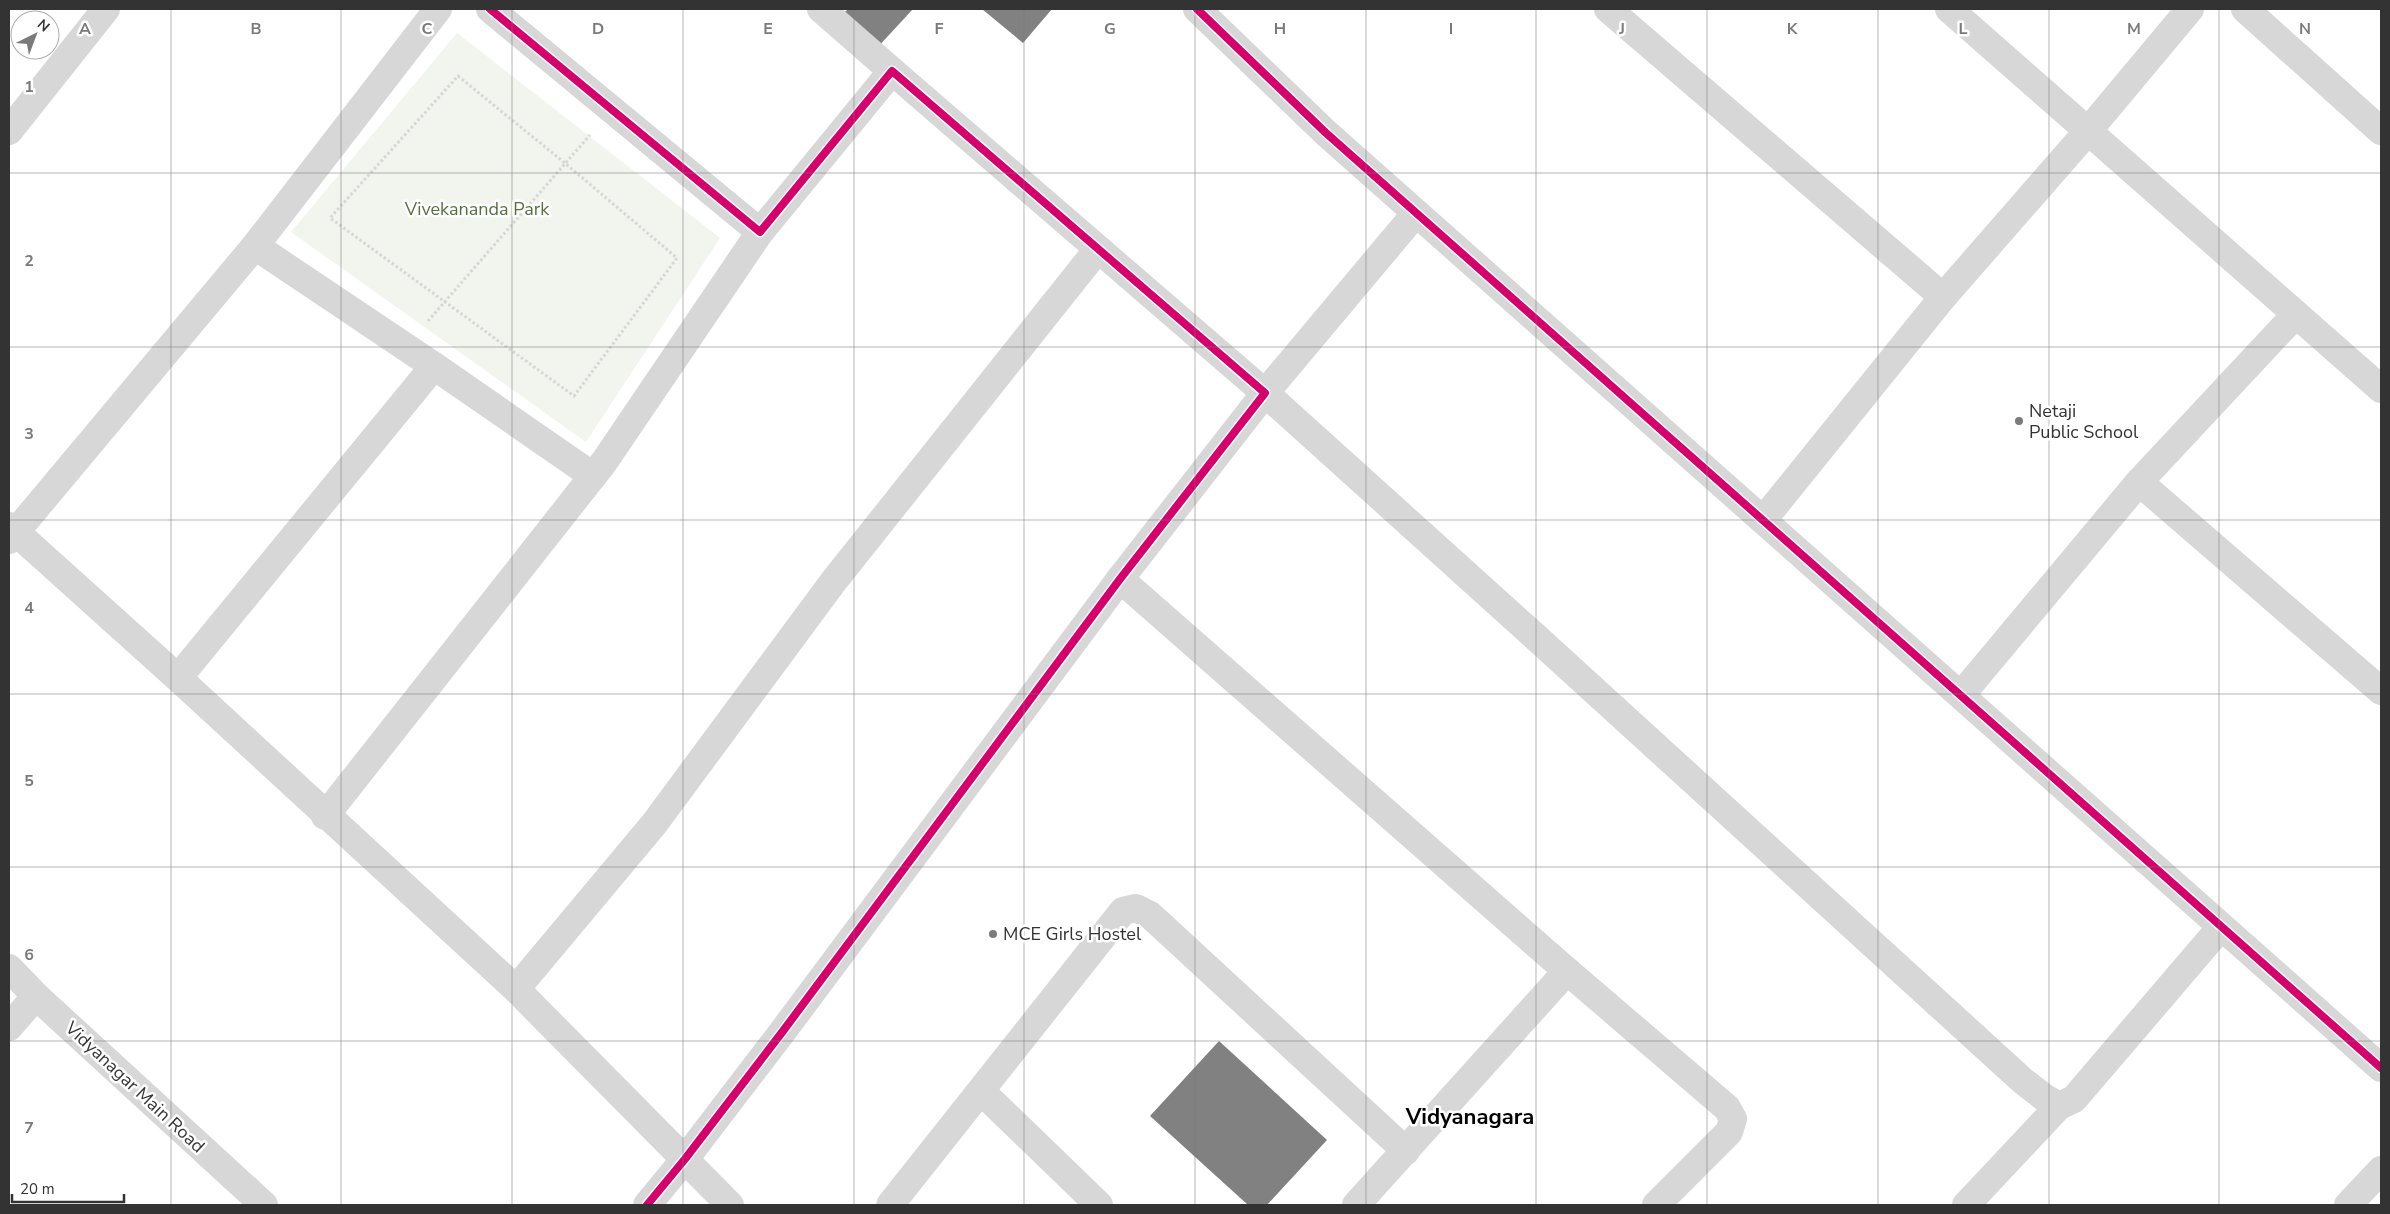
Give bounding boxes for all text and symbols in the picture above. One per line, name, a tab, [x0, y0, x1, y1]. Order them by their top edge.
north arrow	[10, 10, 60, 60]
text: N	[33, 15, 54, 36]
text: A	[79, 18, 91, 40]
text: B	[250, 18, 262, 40]
text: C	[422, 18, 433, 40]
text: D	[592, 18, 604, 40]
text: E	[763, 18, 773, 40]
text: F	[935, 18, 944, 40]
text: G	[1104, 18, 1116, 40]
text: H	[1274, 18, 1286, 40]
text: I	[1449, 18, 1453, 40]
text: J	[1618, 18, 1625, 40]
text: K	[1787, 18, 1799, 40]
text: L	[1959, 18, 1968, 40]
text: M	[2127, 18, 2141, 40]
text: N	[2299, 18, 2311, 40]
text: 1	[24, 76, 34, 98]
park label: Vivekananda Park	[404, 197, 550, 221]
text: 2	[24, 250, 34, 272]
place label: Netaji Public School	[2029, 399, 2139, 444]
marker: Netaji Public School	[2013, 415, 2025, 427]
text: 3	[24, 423, 34, 445]
text: 4	[24, 597, 34, 619]
text: 5	[24, 770, 34, 792]
place label: MCE Girls Hostel	[1003, 922, 1142, 946]
marker: MCE Girls Hostel	[987, 928, 999, 940]
text: 6	[24, 944, 34, 966]
street label: Vidyanagar Main Road	[59, 1015, 210, 1158]
district label: Vidyanagara	[1405, 1102, 1534, 1132]
text: 7	[24, 1117, 34, 1139]
scale bar	[12, 1172, 125, 1204]
text: 20 m	[20, 1179, 55, 1199]

